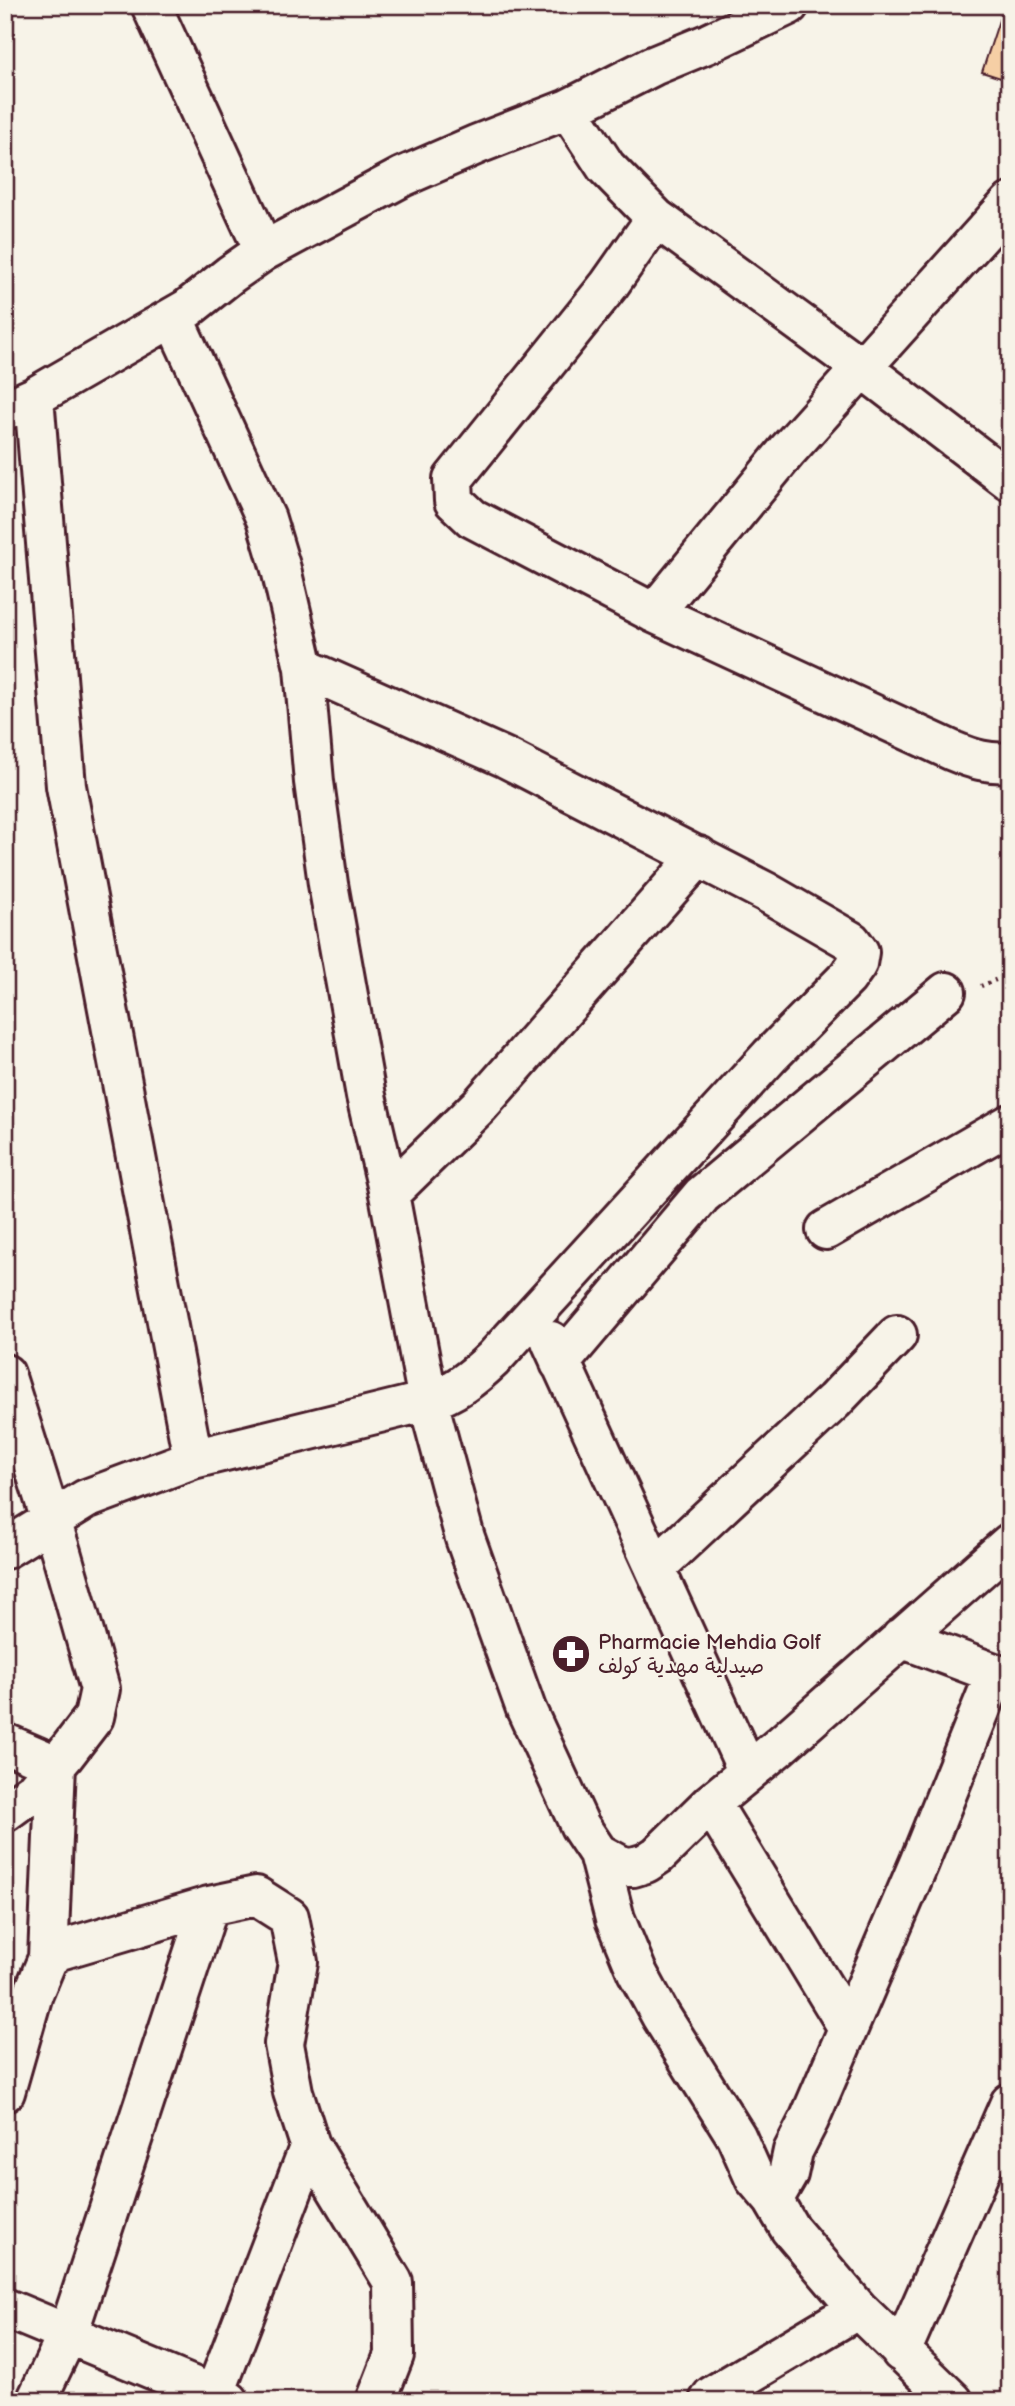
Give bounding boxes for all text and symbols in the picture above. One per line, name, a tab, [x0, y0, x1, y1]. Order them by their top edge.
place label: Pharmacie Mehdia Golf صيدلية مهدية كولف	[598, 1630, 822, 1680]
pharmacy icon: Pharmacie Mehdia Golf صيدلية مهدية كولف	[550, 1633, 592, 1675]

